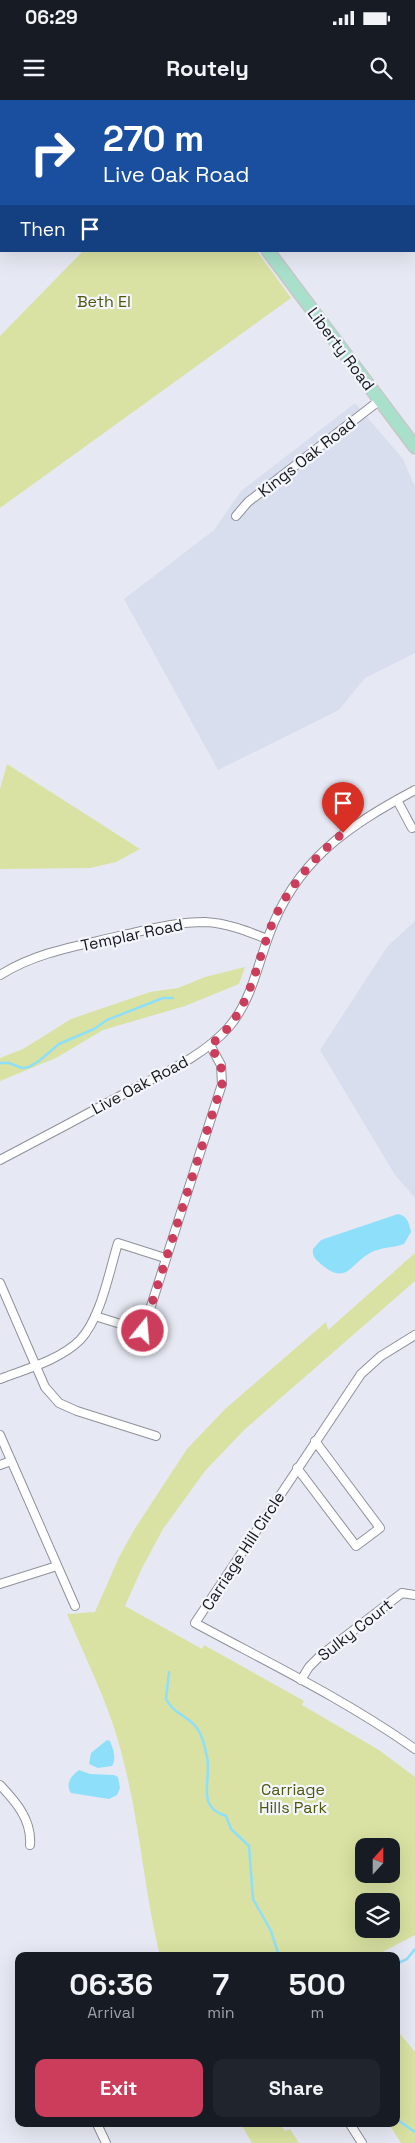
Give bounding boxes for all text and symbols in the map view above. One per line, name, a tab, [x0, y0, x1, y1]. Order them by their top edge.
text: 06:29	[25, 5, 78, 30]
icon: menu	[20, 54, 48, 82]
text: Routely	[166, 54, 249, 82]
icon: search	[367, 54, 395, 82]
text: 270 m	[103, 117, 204, 161]
icon: right	[20, 120, 85, 185]
text: Live Oak Road	[103, 160, 249, 188]
icon: arrive	[76, 215, 104, 243]
text: Then	[20, 217, 66, 242]
park label: Beth El	[77, 291, 131, 312]
street label: Liberty Road	[303, 303, 379, 395]
street label: Kings Oak Road	[254, 412, 360, 502]
pin	[322, 782, 364, 833]
icon: arrive	[329, 789, 357, 817]
street label: Templar Road	[79, 914, 185, 956]
street label: Live Oak Road	[88, 1051, 192, 1119]
position arrow	[116, 1304, 168, 1356]
street label: Carriage Hill Circle	[197, 1488, 289, 1614]
street label: Sulky Court	[313, 1594, 397, 1666]
park label: Carriage Hills Park	[259, 1779, 327, 1818]
north arrow	[355, 1838, 400, 1882]
map controls	[355, 1838, 400, 1938]
button: layers	[355, 1893, 400, 1938]
text: 06:36	[69, 1965, 153, 2004]
text: 7	[213, 1965, 229, 2004]
text: 500	[289, 1965, 346, 2004]
text: Arrival	[87, 2002, 135, 2023]
text: min	[207, 2002, 235, 2023]
text: m	[310, 2002, 324, 2023]
button: Exit	[35, 2059, 203, 2117]
button: Share	[213, 2059, 380, 2117]

